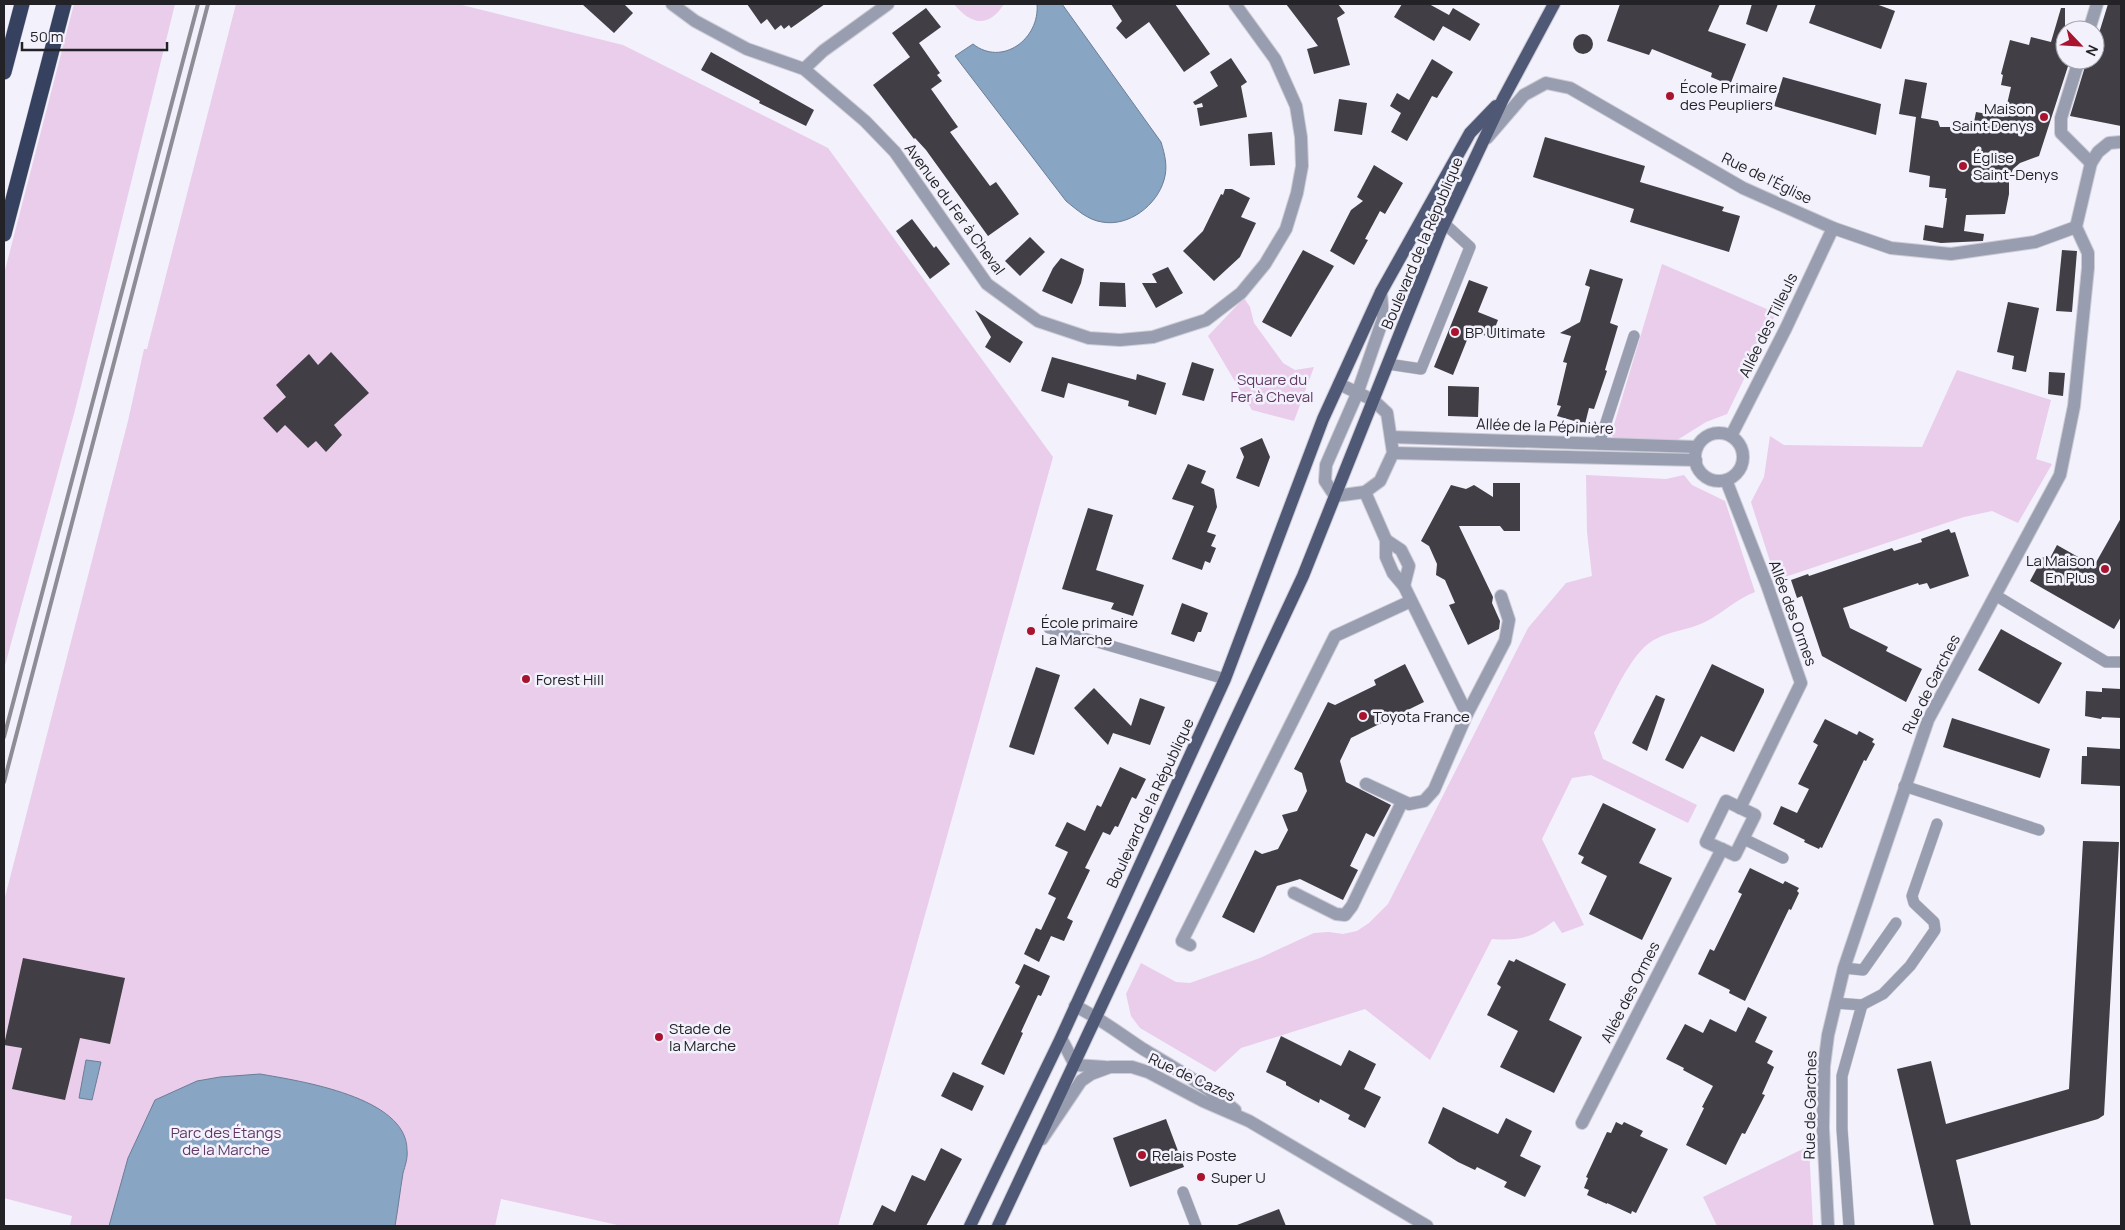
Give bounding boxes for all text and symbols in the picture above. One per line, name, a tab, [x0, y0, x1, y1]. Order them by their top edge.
scale bar	[22, 20, 168, 52]
north arrow	[2055, 20, 2105, 70]
text: 50 m	[30, 26, 64, 47]
text: N	[2081, 42, 2103, 59]
place label: École Primaire des Peupliers	[1680, 77, 1778, 115]
marker: École Primaire des Peupliers	[1664, 90, 1676, 102]
place label: Maison Saint Denys	[1952, 98, 2034, 136]
marker: Maison Saint Denys	[2038, 111, 2050, 123]
street label: Avenue du Fer à Cheval	[900, 139, 1010, 279]
street label: Rue de l'Église	[1718, 147, 1816, 209]
place label: Église Saint-Denys	[1973, 147, 2058, 185]
street label: Boulevard de la République	[1376, 153, 1468, 332]
marker: Église Saint-Denys	[1957, 160, 1969, 172]
street label: Allée des Tilleuls	[1734, 269, 1802, 381]
place label: BP Ultimate	[1465, 322, 1546, 343]
marker: BP Ultimate	[1449, 326, 1461, 338]
park label: Square du Fer à Cheval	[1231, 369, 1313, 407]
street label: Allée de la Pépinière	[1476, 413, 1614, 439]
place label: La Maison En Plus	[2026, 550, 2095, 588]
street label: Allée des Ormes	[1764, 557, 1822, 669]
marker: La Maison En Plus	[2099, 563, 2111, 575]
place label: École primaire La Marche	[1041, 612, 1138, 650]
marker: École primaire La Marche	[1025, 625, 1037, 637]
street label: Rue de Garches	[1897, 631, 1965, 737]
place label: Forest Hill	[536, 669, 604, 690]
marker: Forest Hill	[520, 673, 532, 685]
place label: Toyota France	[1373, 706, 1470, 727]
marker: Toyota France	[1357, 710, 1369, 722]
street label: Boulevard de la République	[1101, 714, 1199, 891]
street label: Allée des Ormes	[1595, 938, 1665, 1046]
place label: Stade de la Marche	[669, 1018, 736, 1056]
marker: Stade de la Marche	[653, 1031, 665, 1043]
street label: Rue de Cazes	[1145, 1048, 1239, 1106]
street label: Rue de Garches	[1799, 1050, 1821, 1160]
park label: Parc des Étangs de la Marche	[171, 1122, 281, 1160]
place label: Relais Poste	[1152, 1145, 1237, 1166]
marker: Relais Poste	[1136, 1149, 1148, 1161]
place label: Super U	[1211, 1167, 1266, 1188]
marker: Super U	[1195, 1171, 1207, 1183]

